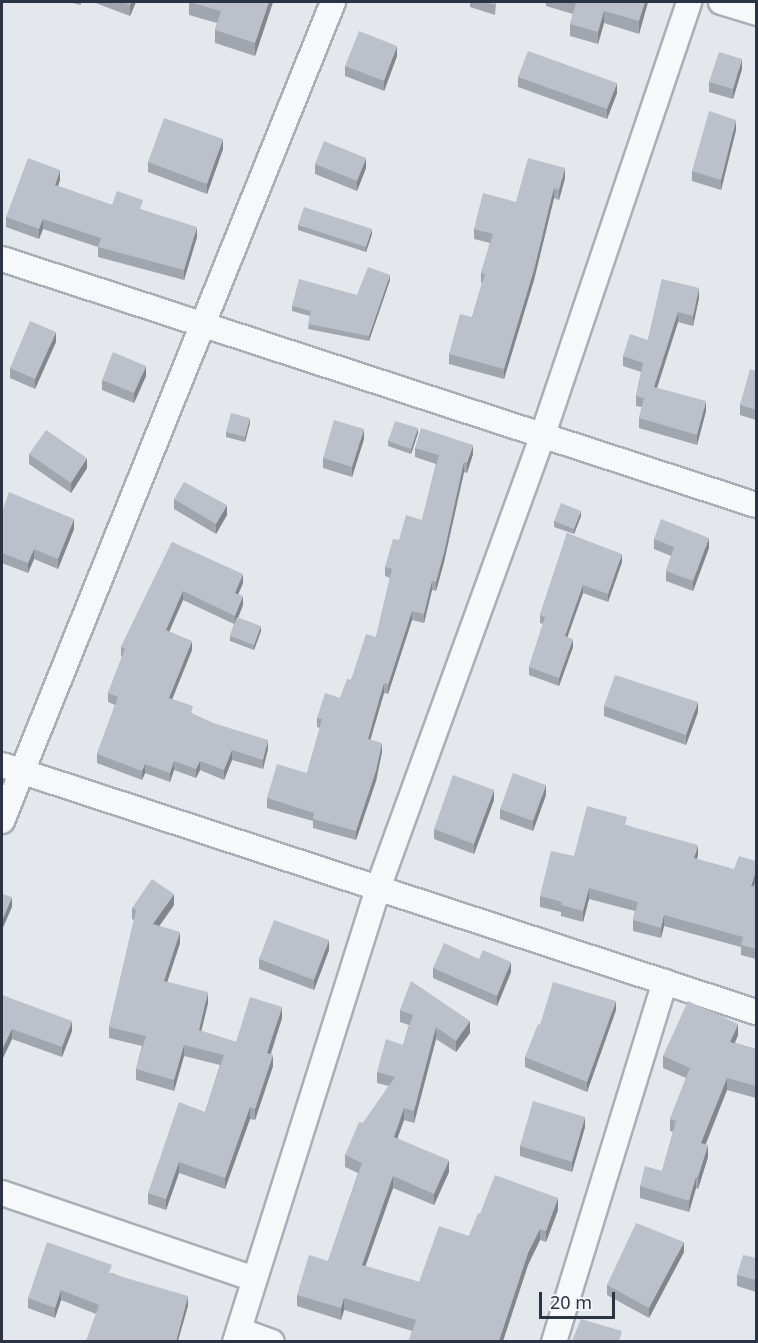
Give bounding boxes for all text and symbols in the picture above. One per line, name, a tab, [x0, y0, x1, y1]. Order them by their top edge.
scale bar	[542, 1280, 618, 1318]
text: 20 m	[550, 1290, 592, 1314]

